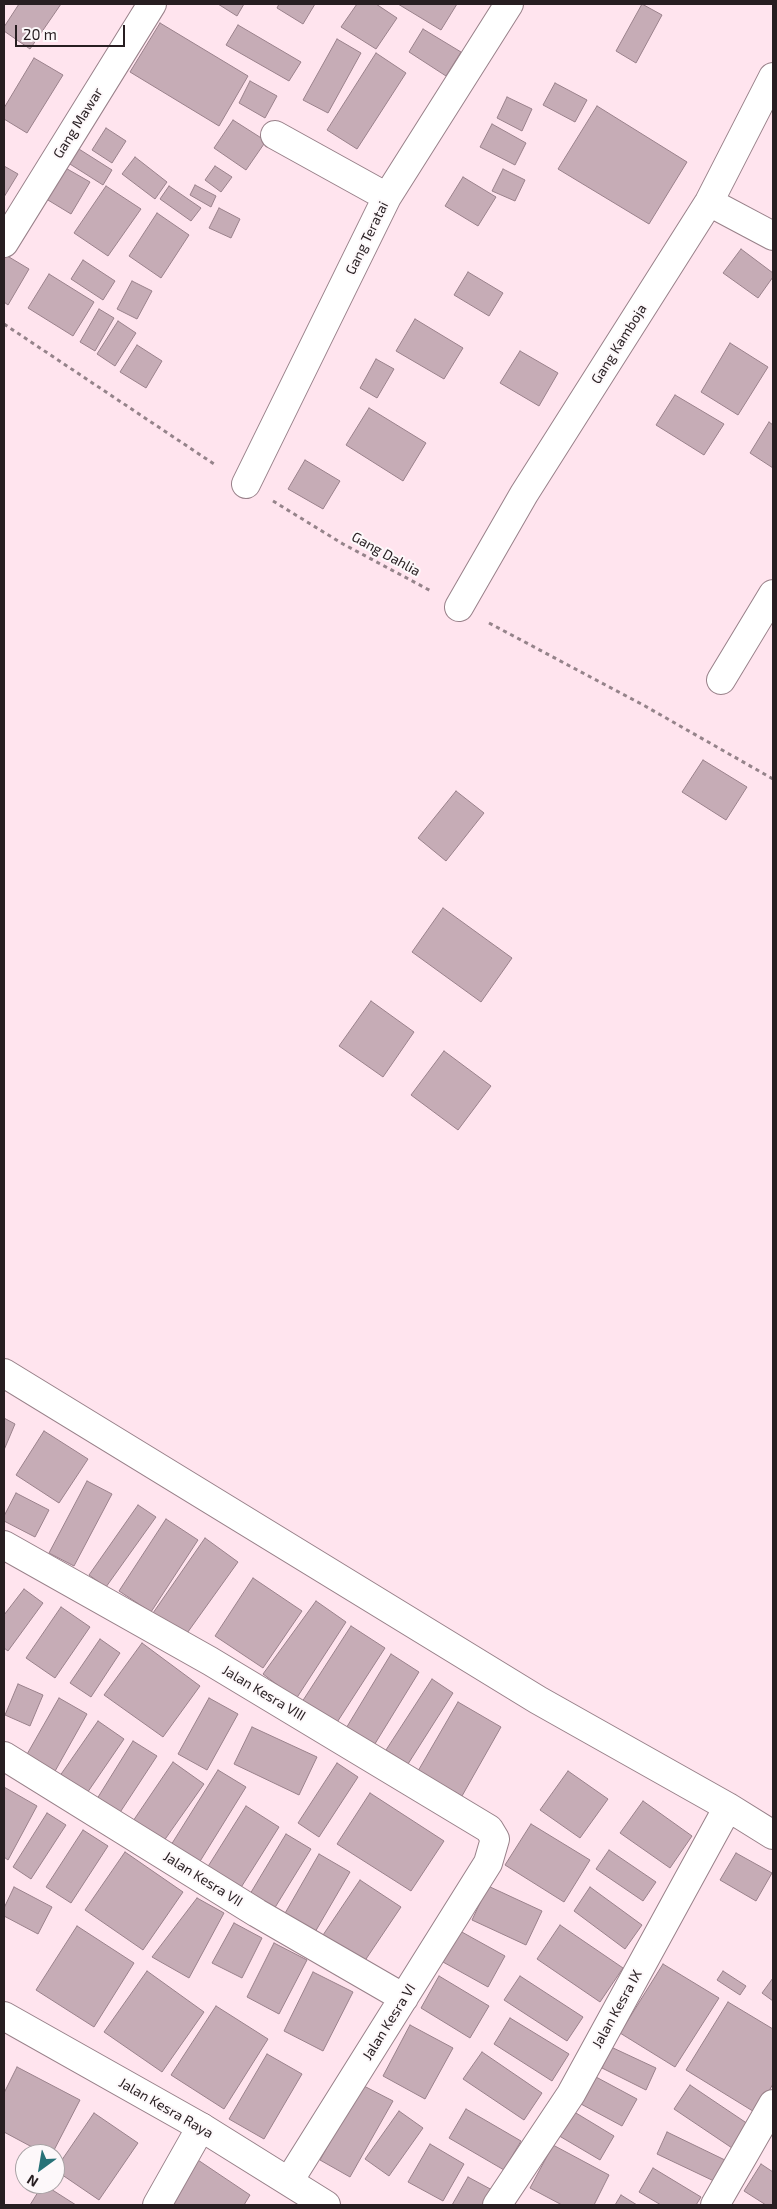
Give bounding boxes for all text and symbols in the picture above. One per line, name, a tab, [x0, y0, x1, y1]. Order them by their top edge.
scale bar	[18, 15, 128, 47]
text: 20 m	[23, 25, 57, 43]
street label: Gang Mawar	[50, 84, 106, 162]
street label: Gang Teratai	[342, 199, 392, 277]
street label: Gang Kamboja	[588, 301, 650, 387]
street label: Gang Dahlia	[349, 528, 423, 580]
street label: Jalan Kesra VIII	[219, 1662, 309, 1724]
street label: Jalan Kesra VII	[160, 1848, 246, 1910]
street label: Jalan Kesra IX	[589, 1967, 645, 2051]
street label: Jalan Kesra VI	[359, 1981, 419, 2063]
street label: Jalan Kesra Raya	[116, 2074, 216, 2142]
north arrow	[15, 2144, 65, 2194]
text: N	[24, 2171, 41, 2191]

